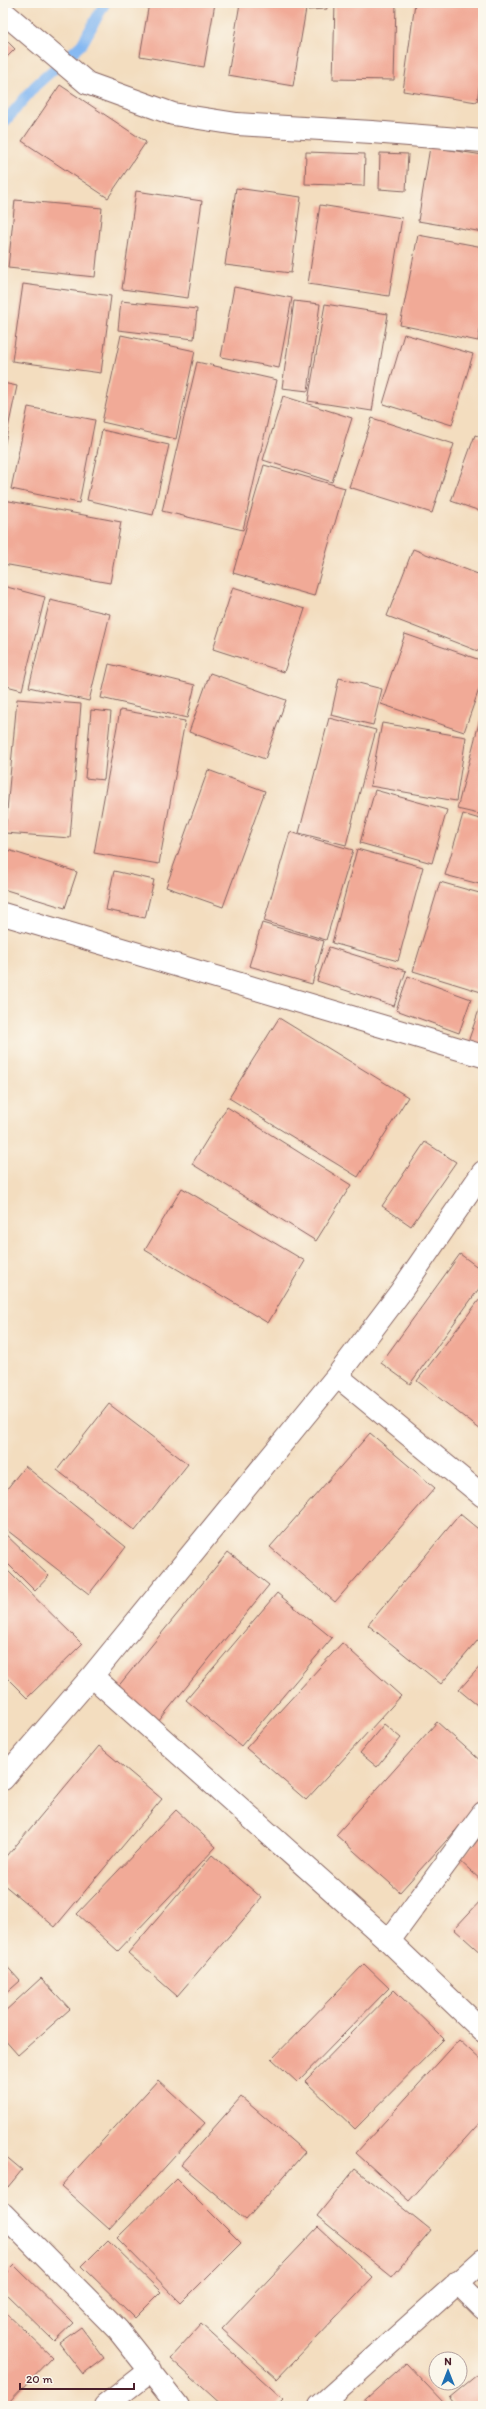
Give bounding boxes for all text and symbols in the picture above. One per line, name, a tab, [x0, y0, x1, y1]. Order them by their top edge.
north arrow	[428, 2351, 468, 2391]
text: N	[444, 2355, 452, 2368]
scale bar	[20, 2365, 134, 2391]
text: 20 m	[26, 2372, 53, 2386]

